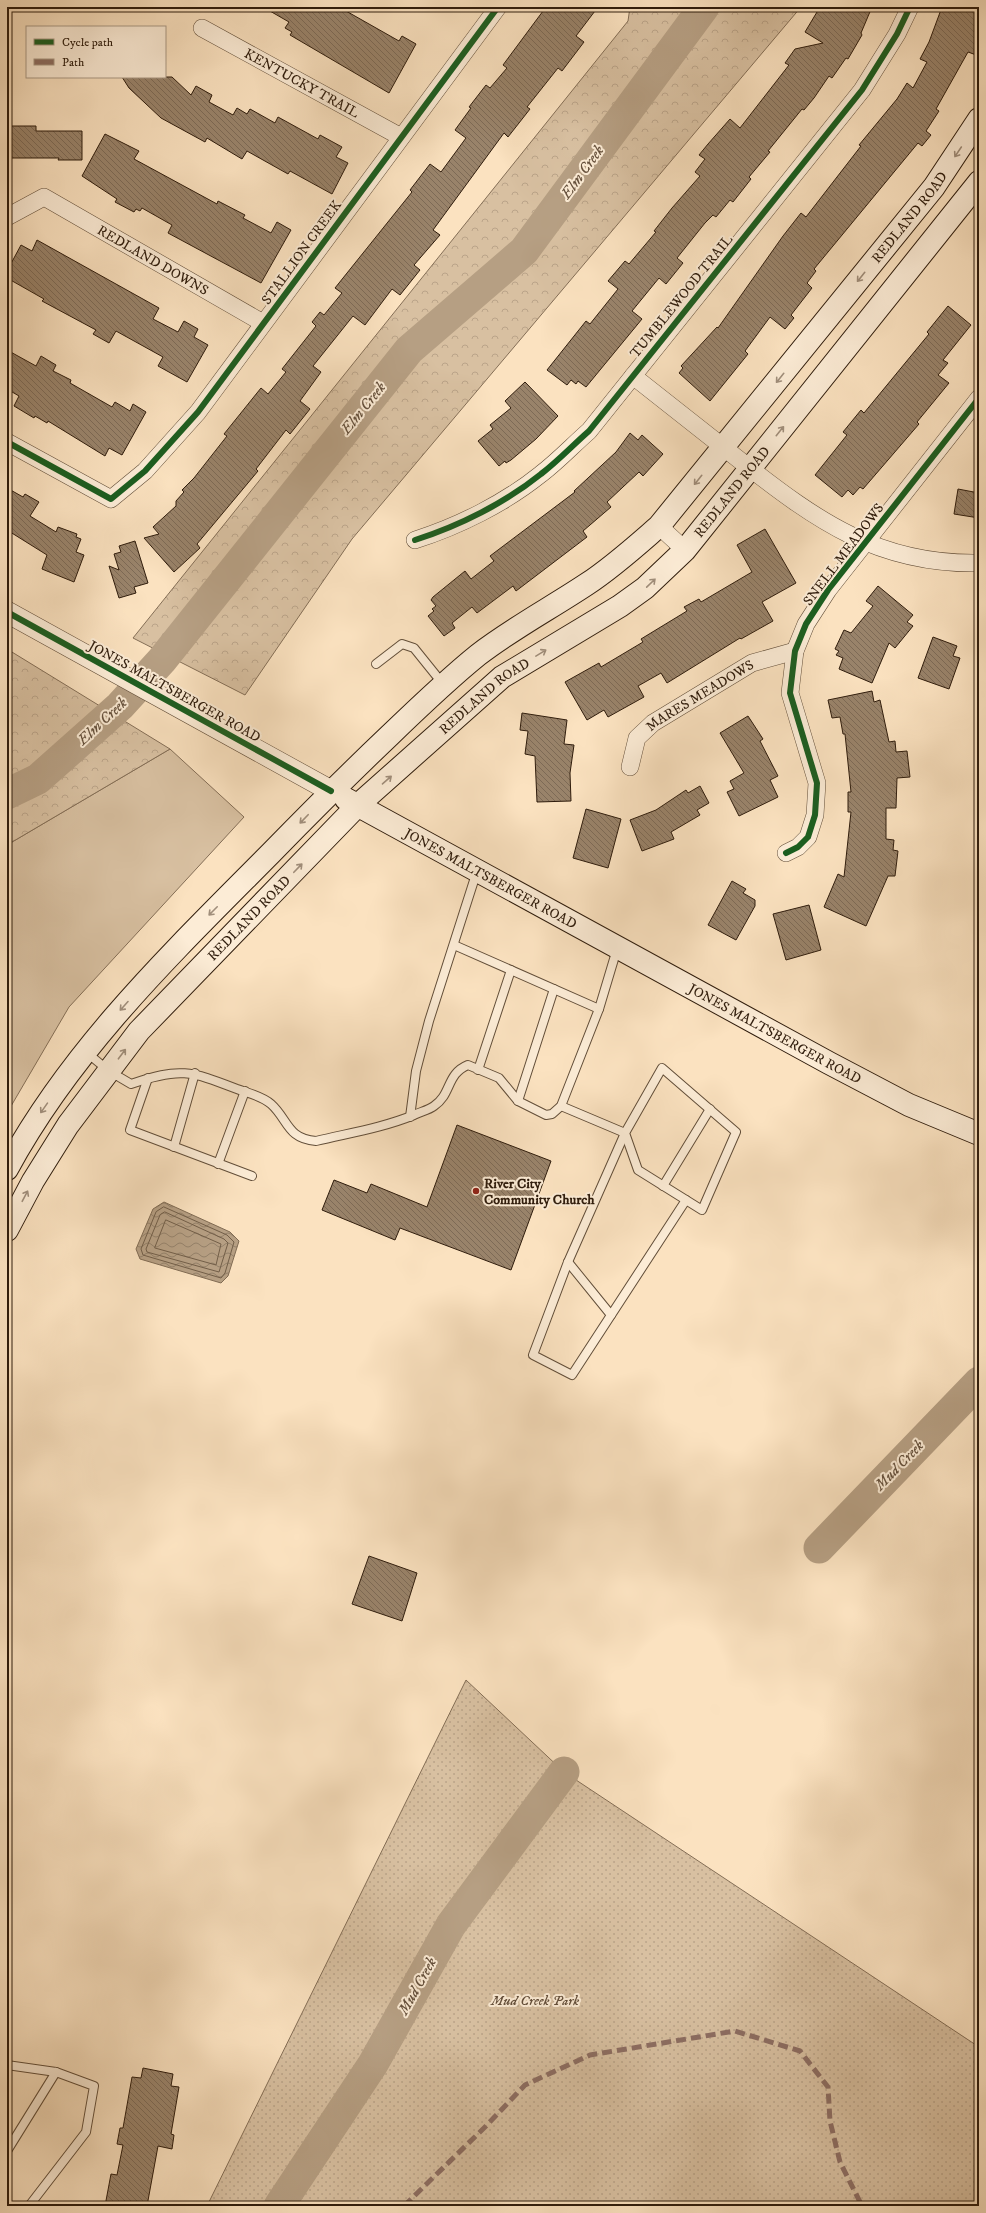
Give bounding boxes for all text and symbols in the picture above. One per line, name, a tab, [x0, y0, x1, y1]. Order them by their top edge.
legend	[26, 26, 166, 78]
text: Cycle path	[62, 35, 114, 50]
street label: KENTUCKY TRAIL	[241, 45, 362, 122]
text: Path	[62, 55, 85, 70]
water label: Elm Creek	[556, 141, 609, 204]
one-way arrow	[954, 146, 962, 157]
street label: REDLAND ROAD	[868, 168, 952, 267]
street label: STALLION CREEK	[258, 197, 346, 308]
street label: REDLAND DOWNS	[94, 222, 212, 300]
street label: TUMBLEWOOD TRAIL	[626, 231, 737, 362]
one-way arrow	[857, 272, 866, 283]
one-way arrow	[775, 373, 784, 384]
water label: Elm Creek	[336, 378, 391, 439]
one-way arrow	[776, 426, 785, 437]
street label: REDLAND ROAD	[690, 443, 774, 542]
one-way arrow	[694, 474, 703, 485]
street label: SNELL MEADOWS	[799, 500, 888, 610]
one-way arrow	[646, 578, 656, 588]
street label: JONES MALTSBERGER ROAD	[84, 636, 264, 747]
one-way arrow	[535, 648, 547, 656]
street label: REDLAND ROAD	[436, 654, 533, 739]
street label: MARES MEADOWS	[642, 656, 757, 735]
water label: Elm Creek	[73, 693, 132, 750]
one-way arrow	[382, 775, 393, 784]
one-way arrow	[299, 814, 309, 824]
street label: JONES MALTSBERGER ROAD	[399, 824, 580, 933]
one-way arrow	[293, 863, 302, 873]
street label: REDLAND ROAD	[204, 872, 295, 965]
one-way arrow	[208, 906, 218, 916]
street label: JONES MALTSBERGER ROAD	[683, 979, 864, 1088]
one-way arrow	[119, 1001, 128, 1011]
one-way arrow	[118, 1048, 126, 1059]
one-way arrow	[40, 1102, 48, 1113]
place label: River City Community Church	[484, 1175, 595, 1209]
marker: River City Community Church	[471, 1186, 481, 1196]
one-way arrow	[22, 1190, 30, 1202]
water label: Mud Creek	[870, 1436, 928, 1495]
water label: Mud Creek	[393, 1954, 441, 2019]
park label: Mud Creek Park	[490, 1992, 579, 2010]

